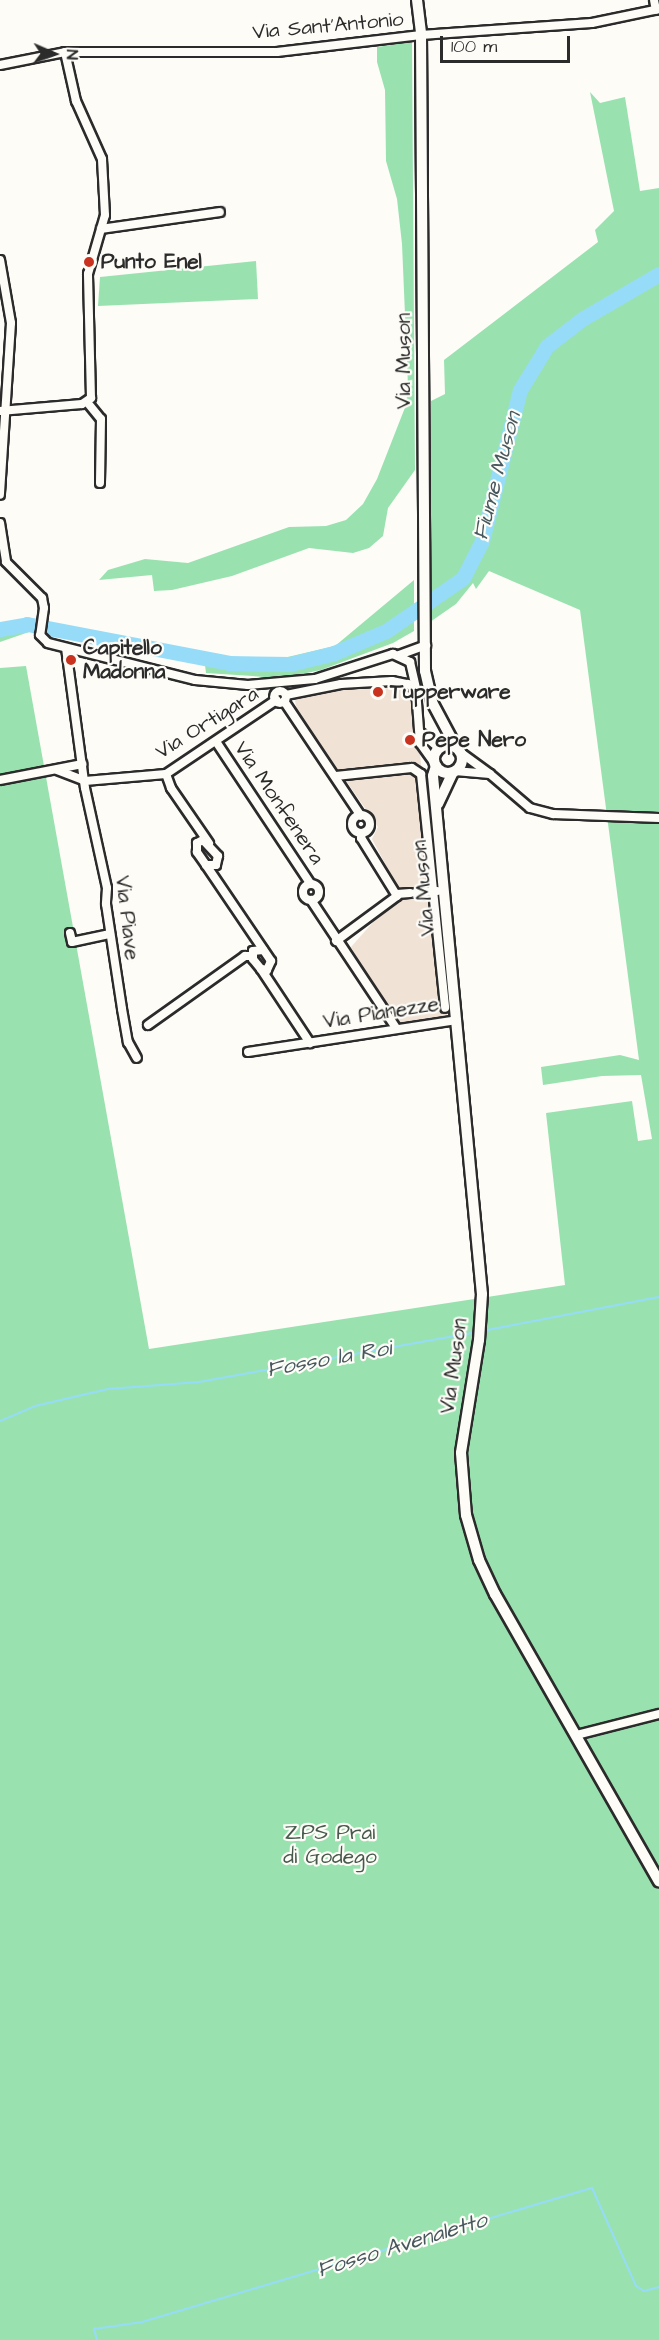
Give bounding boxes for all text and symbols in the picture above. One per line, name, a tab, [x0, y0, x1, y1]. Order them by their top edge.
street label: Via Sant'Antonio	[251, 7, 405, 45]
north arrow	[24, 24, 84, 84]
scale bar	[443, 24, 574, 62]
text: 100 m	[451, 34, 497, 59]
text: N	[61, 49, 83, 60]
place label: Punto Enel	[101, 249, 202, 275]
marker: Punto Enel	[82, 255, 96, 269]
street label: Via Muson	[391, 313, 417, 409]
water label: Fiume Muson	[467, 409, 527, 543]
place label: Capitello Madonna	[83, 635, 165, 685]
marker: Capitello Madonna	[64, 653, 78, 667]
place label: Tupperware	[390, 679, 511, 705]
street label: Via Ortigara	[151, 681, 263, 765]
marker: Tupperware	[371, 685, 385, 699]
place label: Pepe Nero	[422, 727, 526, 753]
marker: Pepe Nero	[403, 733, 417, 747]
street label: Via Monfenera	[229, 737, 329, 869]
street label: Via Muson	[407, 839, 441, 937]
street label: Via Piave	[109, 874, 145, 962]
street label: Via Pianezze	[321, 991, 441, 1035]
street label: Via Muson	[435, 1317, 473, 1415]
water label: Fosso la Roi	[265, 1335, 393, 1383]
park label: ZPS Prai di Godego	[283, 1820, 377, 1870]
water label: Fosso Avenaletto	[314, 2207, 490, 2283]

